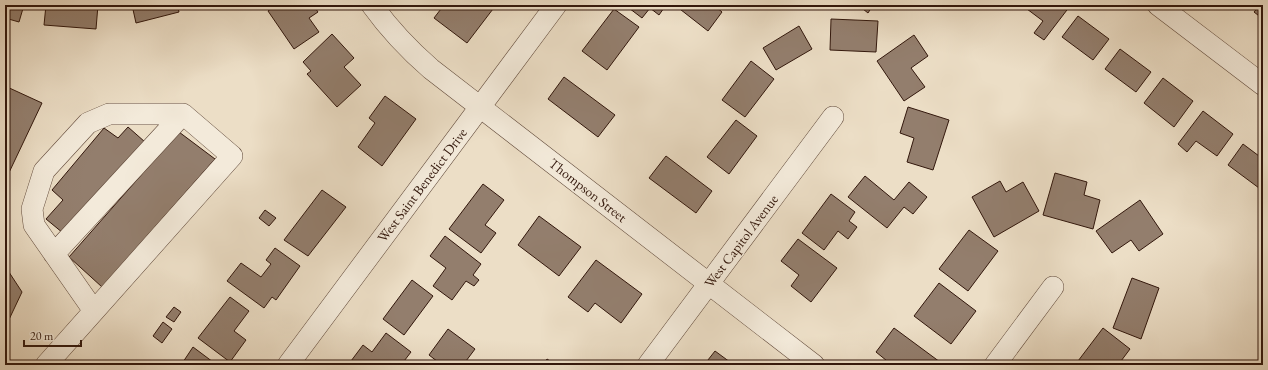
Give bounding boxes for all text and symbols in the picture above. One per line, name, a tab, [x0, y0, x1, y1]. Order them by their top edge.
street label: West Saint Benedict Drive	[373, 124, 471, 246]
street label: Thompson Street	[545, 154, 631, 226]
street label: West Capitol Avenue	[700, 190, 782, 291]
scale bar	[24, 322, 81, 348]
text: 20 m	[30, 328, 54, 344]

